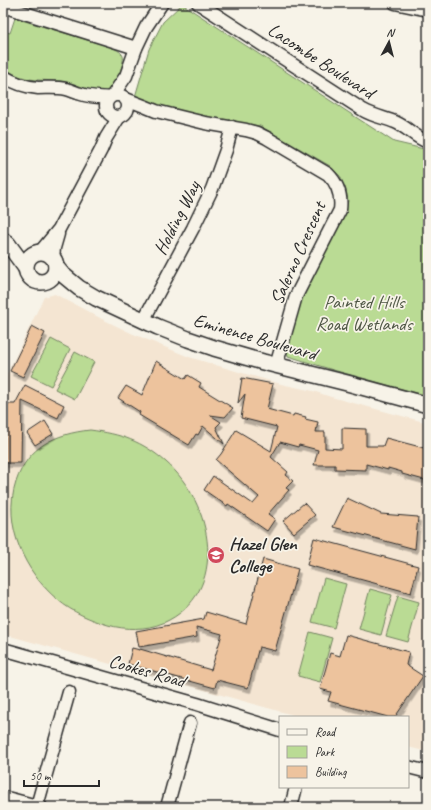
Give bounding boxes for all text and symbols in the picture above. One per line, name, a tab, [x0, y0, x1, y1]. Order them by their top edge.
street label: Lacombe Boulevard	[263, 18, 382, 106]
north arrow	[369, 22, 409, 62]
text: N	[386, 25, 397, 40]
street label: Holding Way	[148, 176, 206, 259]
street label: Salerno Crescent	[265, 196, 332, 308]
park label: Painted Hills Road Wetlands	[316, 290, 414, 336]
street label: Eminence Boulevard	[191, 308, 323, 367]
place label: Hazel Glen College	[229, 532, 298, 578]
school or university icon: Hazel Glen College	[206, 545, 226, 565]
street label: Cookes Road	[106, 649, 190, 694]
legend	[279, 716, 409, 788]
text: Road	[315, 724, 337, 740]
text: Park	[315, 744, 336, 760]
scale bar	[24, 762, 99, 788]
text: Building	[315, 764, 347, 780]
text: 50 m	[30, 768, 52, 784]

